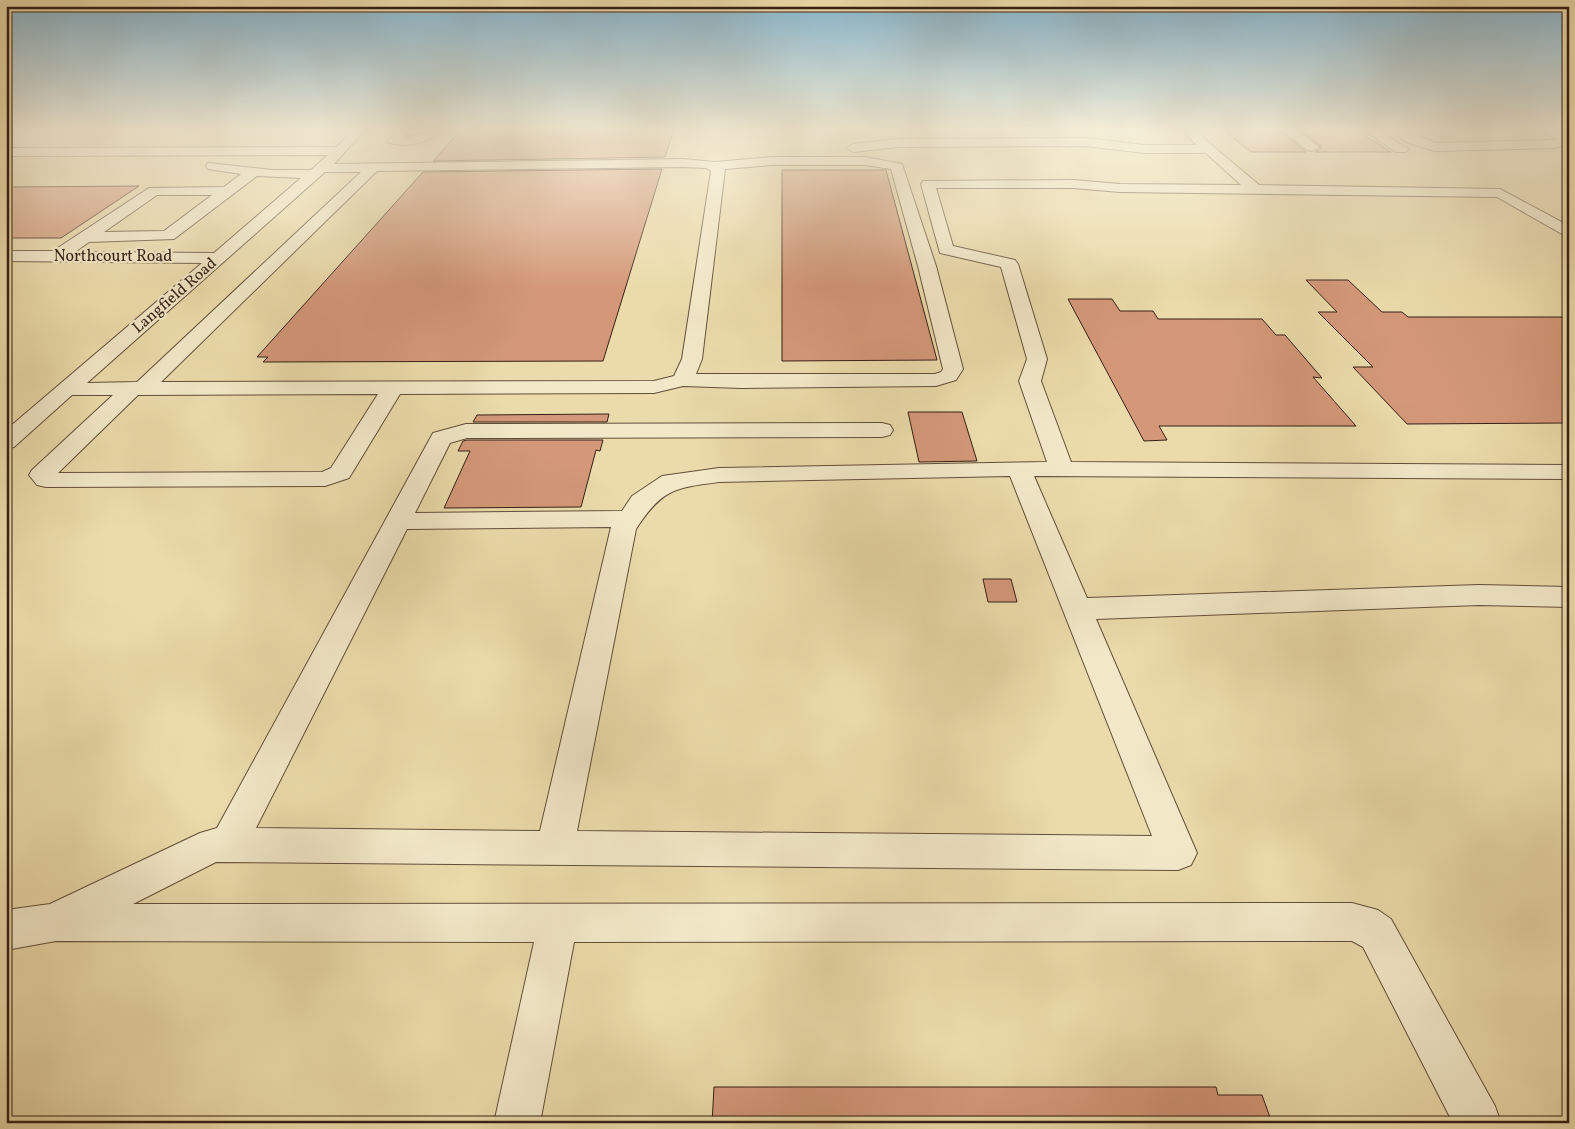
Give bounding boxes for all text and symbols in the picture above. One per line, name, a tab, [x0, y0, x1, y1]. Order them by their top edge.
street label: Northcourt Road	[54, 246, 172, 268]
street label: Langfield Road	[128, 253, 222, 339]

